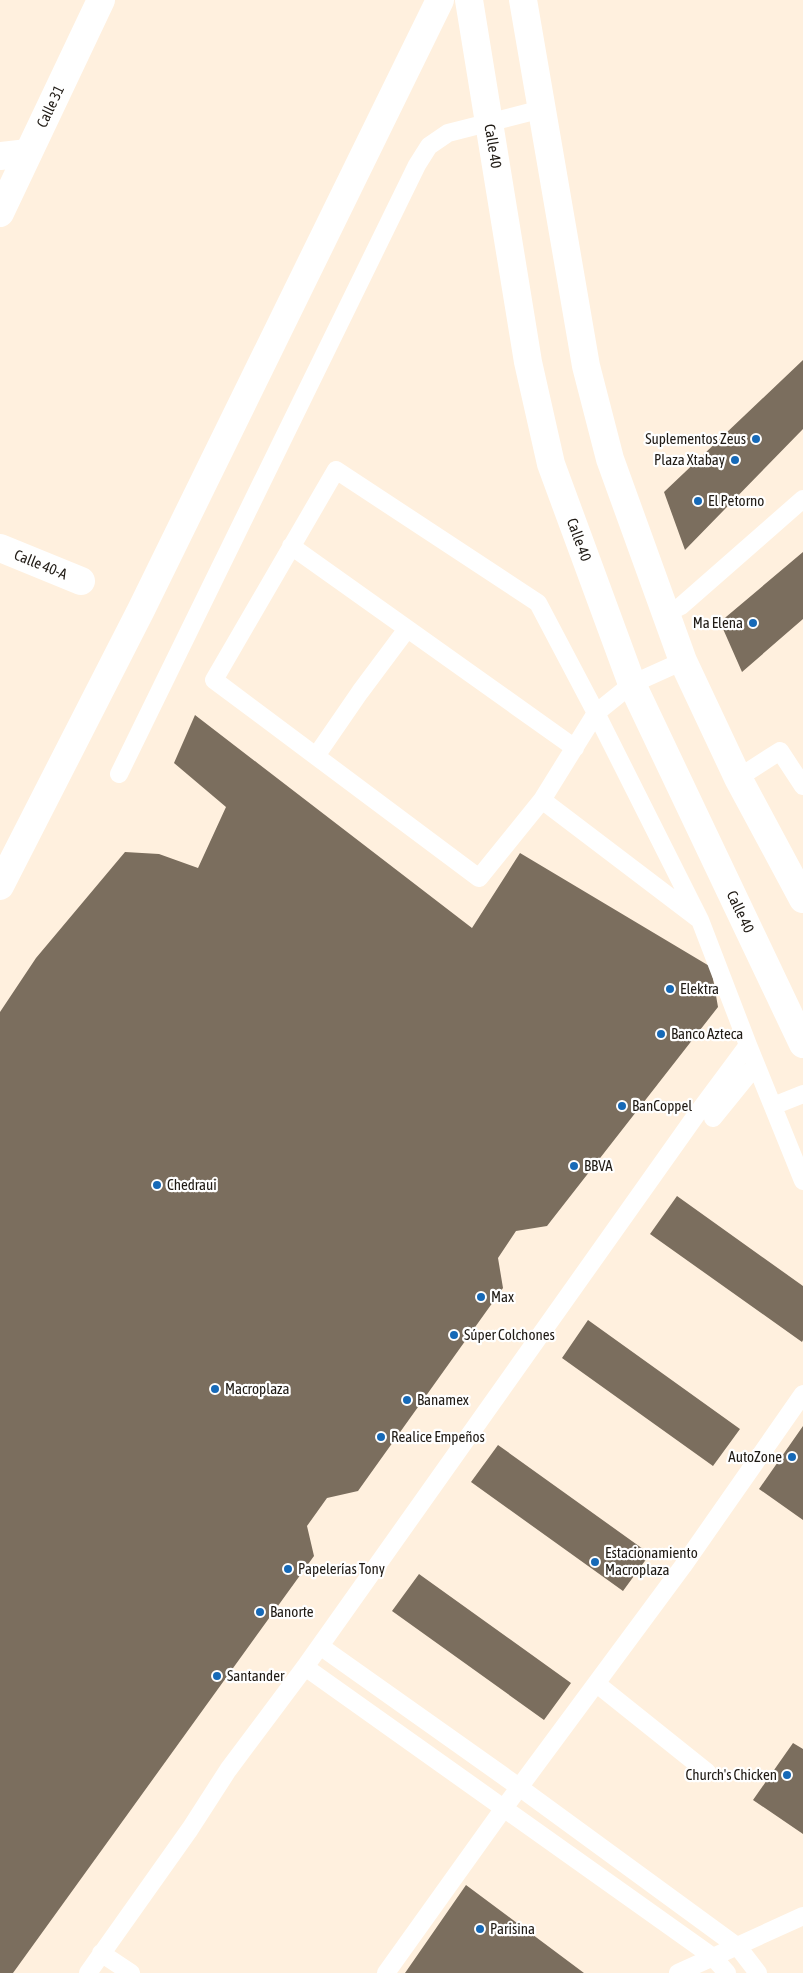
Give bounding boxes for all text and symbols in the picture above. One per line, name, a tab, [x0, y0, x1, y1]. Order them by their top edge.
street label: Calle 31	[33, 82, 67, 130]
street label: Calle 40	[481, 123, 505, 169]
place label: Suplementos Zeus	[645, 430, 746, 447]
marker: Suplementos Zeus	[750, 433, 762, 445]
place label: Plaza Xtabay	[654, 451, 725, 468]
marker: Plaza Xtabay	[729, 454, 741, 466]
place label: El Petorno	[708, 492, 764, 509]
marker: El Petorno	[692, 495, 704, 507]
street label: Calle 40	[564, 516, 595, 563]
street label: Calle 40-A	[12, 546, 71, 583]
place label: Ma Elena	[693, 614, 743, 631]
marker: Ma Elena	[747, 617, 759, 629]
street label: Calle 40	[723, 888, 758, 935]
place label: Elektra	[680, 980, 719, 997]
marker: Elektra	[664, 983, 676, 995]
place label: Banco Azteca	[671, 1025, 743, 1042]
marker: Banco Azteca	[655, 1028, 667, 1040]
place label: BanCoppel	[632, 1097, 692, 1114]
marker: BanCoppel	[616, 1100, 628, 1112]
place label: BBVA	[584, 1157, 613, 1174]
marker: BBVA	[568, 1160, 580, 1172]
place label: Chedraui	[167, 1176, 217, 1193]
marker: Chedraui	[151, 1179, 163, 1191]
place label: Max	[491, 1288, 514, 1305]
marker: Max	[475, 1291, 487, 1303]
place label: Súper Colchones	[464, 1326, 555, 1343]
marker: Súper Colchones	[448, 1329, 460, 1341]
place label: Macroplaza	[225, 1380, 290, 1397]
marker: Macroplaza	[209, 1383, 221, 1395]
place label: Banamex	[417, 1391, 469, 1408]
marker: Banamex	[401, 1394, 413, 1406]
place label: Realice Empeños	[391, 1428, 485, 1445]
marker: Realice Empeños	[375, 1431, 387, 1443]
place label: AutoZone	[728, 1448, 782, 1465]
marker: AutoZone	[786, 1451, 798, 1463]
place label: Estacionamiento Macroplaza	[605, 1544, 698, 1578]
marker: Estacionamiento Macroplaza	[589, 1556, 601, 1568]
place label: Papelerías Tony	[298, 1560, 385, 1577]
marker: Papelerías Tony	[282, 1563, 294, 1575]
place label: Banorte	[270, 1603, 314, 1620]
marker: Banorte	[254, 1606, 266, 1618]
place label: Santander	[227, 1667, 285, 1684]
marker: Santander	[211, 1670, 223, 1682]
place label: Church's Chicken	[686, 1766, 777, 1783]
marker: Church's Chicken	[781, 1769, 793, 1781]
place label: Parisina	[490, 1920, 535, 1937]
marker: Parisina	[474, 1923, 486, 1935]

